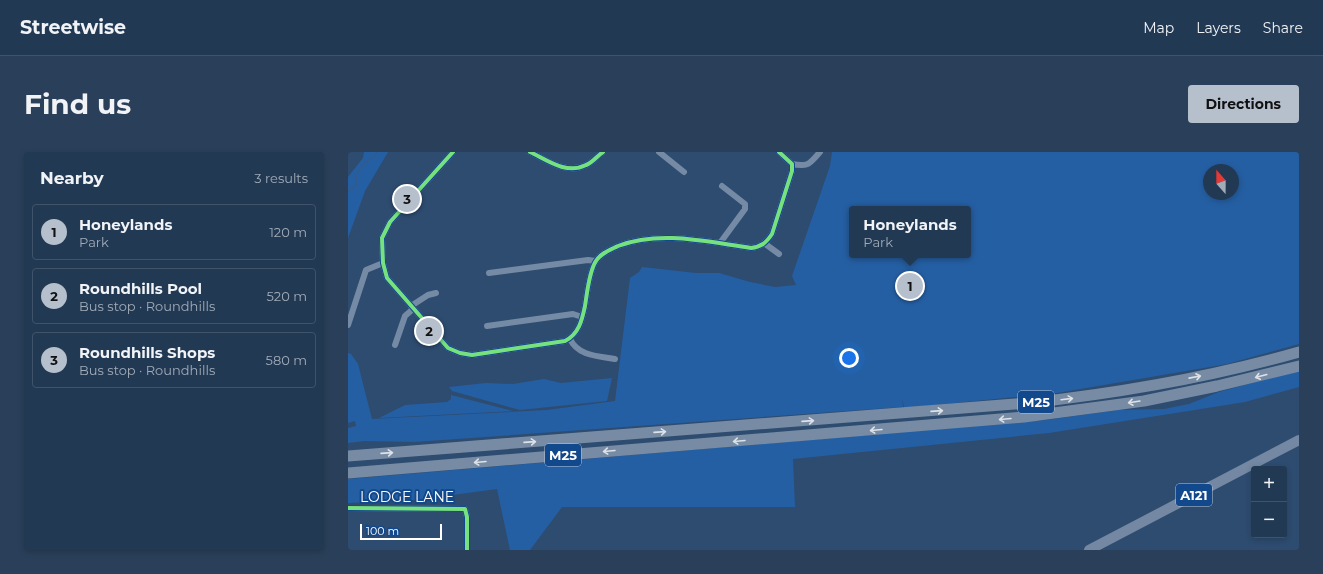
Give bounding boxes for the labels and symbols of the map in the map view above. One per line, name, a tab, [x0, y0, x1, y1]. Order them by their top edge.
north arrow	[1203, 164, 1239, 200]
pin: 3	[394, 184, 420, 214]
pin: 1	[897, 271, 923, 301]
pin: 2	[416, 316, 442, 346]
your location	[839, 348, 859, 368]
one-way arrow	[1255, 372, 1268, 380]
one-way arrow	[1188, 373, 1201, 381]
road number: M25	[1018, 391, 1054, 413]
one-way arrow	[1060, 395, 1073, 403]
one-way arrow	[1128, 399, 1141, 407]
one-way arrow	[930, 407, 943, 415]
one-way arrow	[999, 415, 1012, 422]
one-way arrow	[801, 418, 814, 425]
one-way arrow	[870, 426, 883, 434]
one-way arrow	[653, 429, 666, 436]
one-way arrow	[733, 438, 746, 445]
one-way arrow	[523, 439, 536, 446]
road number: M25	[545, 444, 581, 466]
one-way arrow	[603, 448, 616, 455]
one-way arrow	[380, 450, 393, 457]
one-way arrow	[474, 459, 487, 466]
road number: A121	[1176, 484, 1212, 506]
street label: LODGE LANE	[360, 488, 454, 506]
scale bar	[360, 522, 442, 541]

